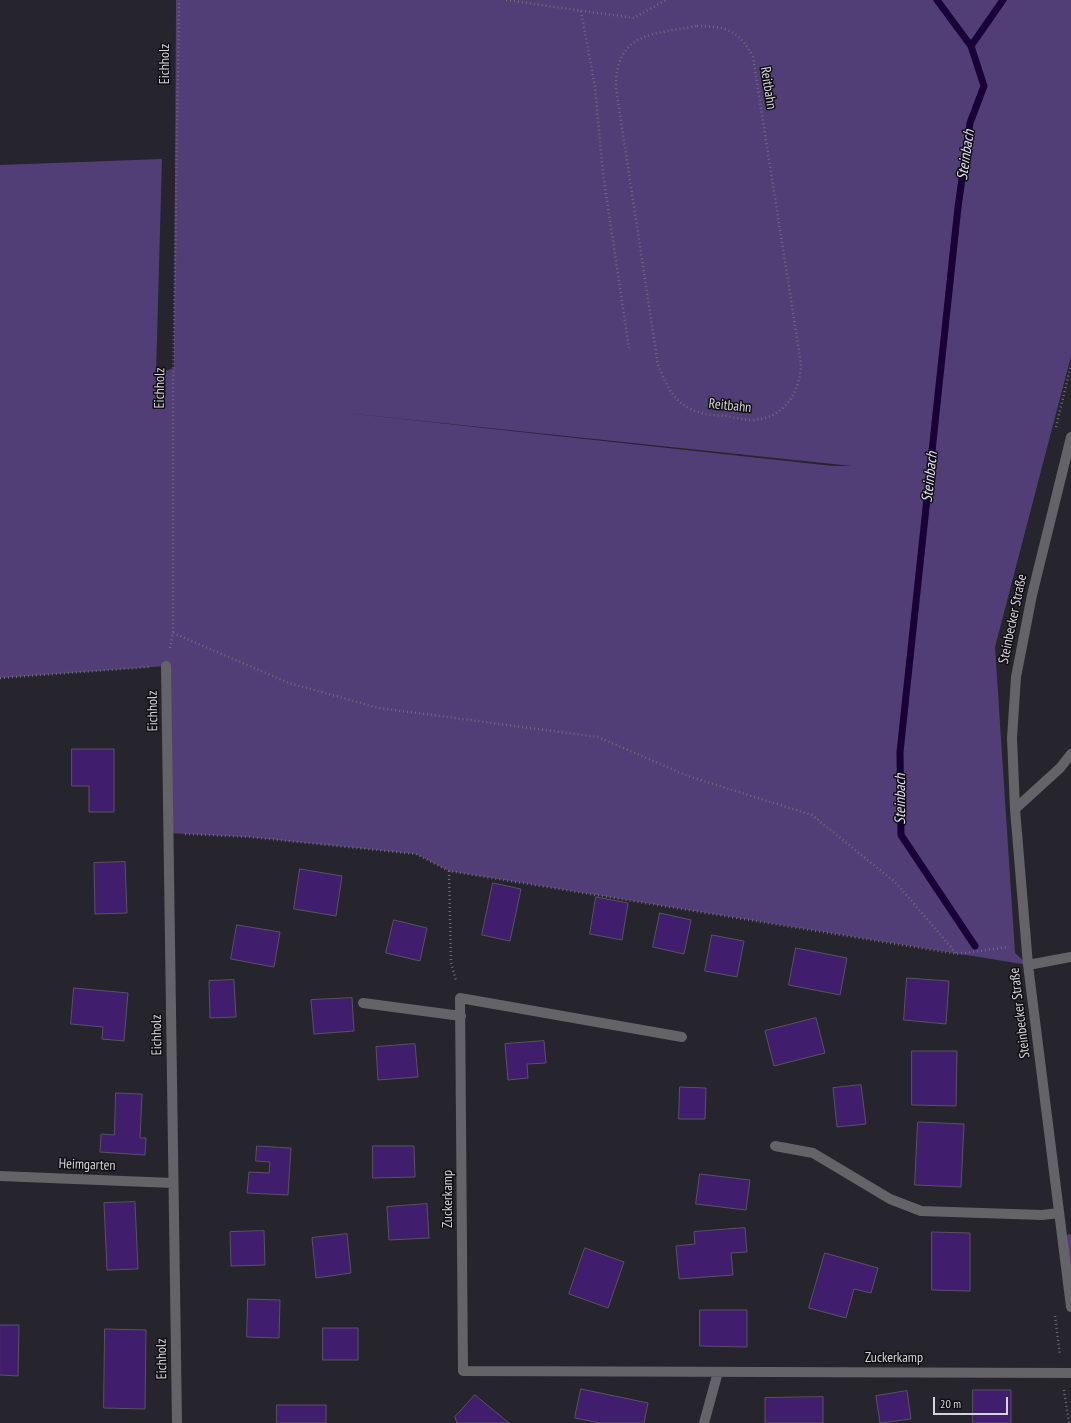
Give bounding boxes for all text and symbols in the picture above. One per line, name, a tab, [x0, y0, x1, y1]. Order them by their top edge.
street label: Eichholz	[157, 44, 173, 84]
street label: Reitbahn	[756, 66, 780, 110]
water label: Steinbach	[954, 129, 978, 181]
street label: Eichholz	[151, 368, 169, 408]
street label: Reitbahn	[708, 395, 752, 417]
water label: Steinbach	[918, 451, 942, 503]
street label: Steinbecker Straße	[995, 573, 1031, 665]
street label: Eichholz	[144, 691, 162, 731]
water label: Steinbach	[892, 774, 910, 824]
street label: Steinbecker Straße	[1006, 967, 1034, 1059]
street label: Eichholz	[148, 1015, 166, 1055]
street label: Heimgarten	[58, 1156, 116, 1174]
street label: Zuckerkamp	[440, 1170, 456, 1228]
street label: Eichholz	[153, 1339, 171, 1379]
street label: Zuckerkamp	[865, 1350, 923, 1366]
scale bar	[935, 1389, 1010, 1415]
text: 20 m	[940, 1396, 961, 1411]

